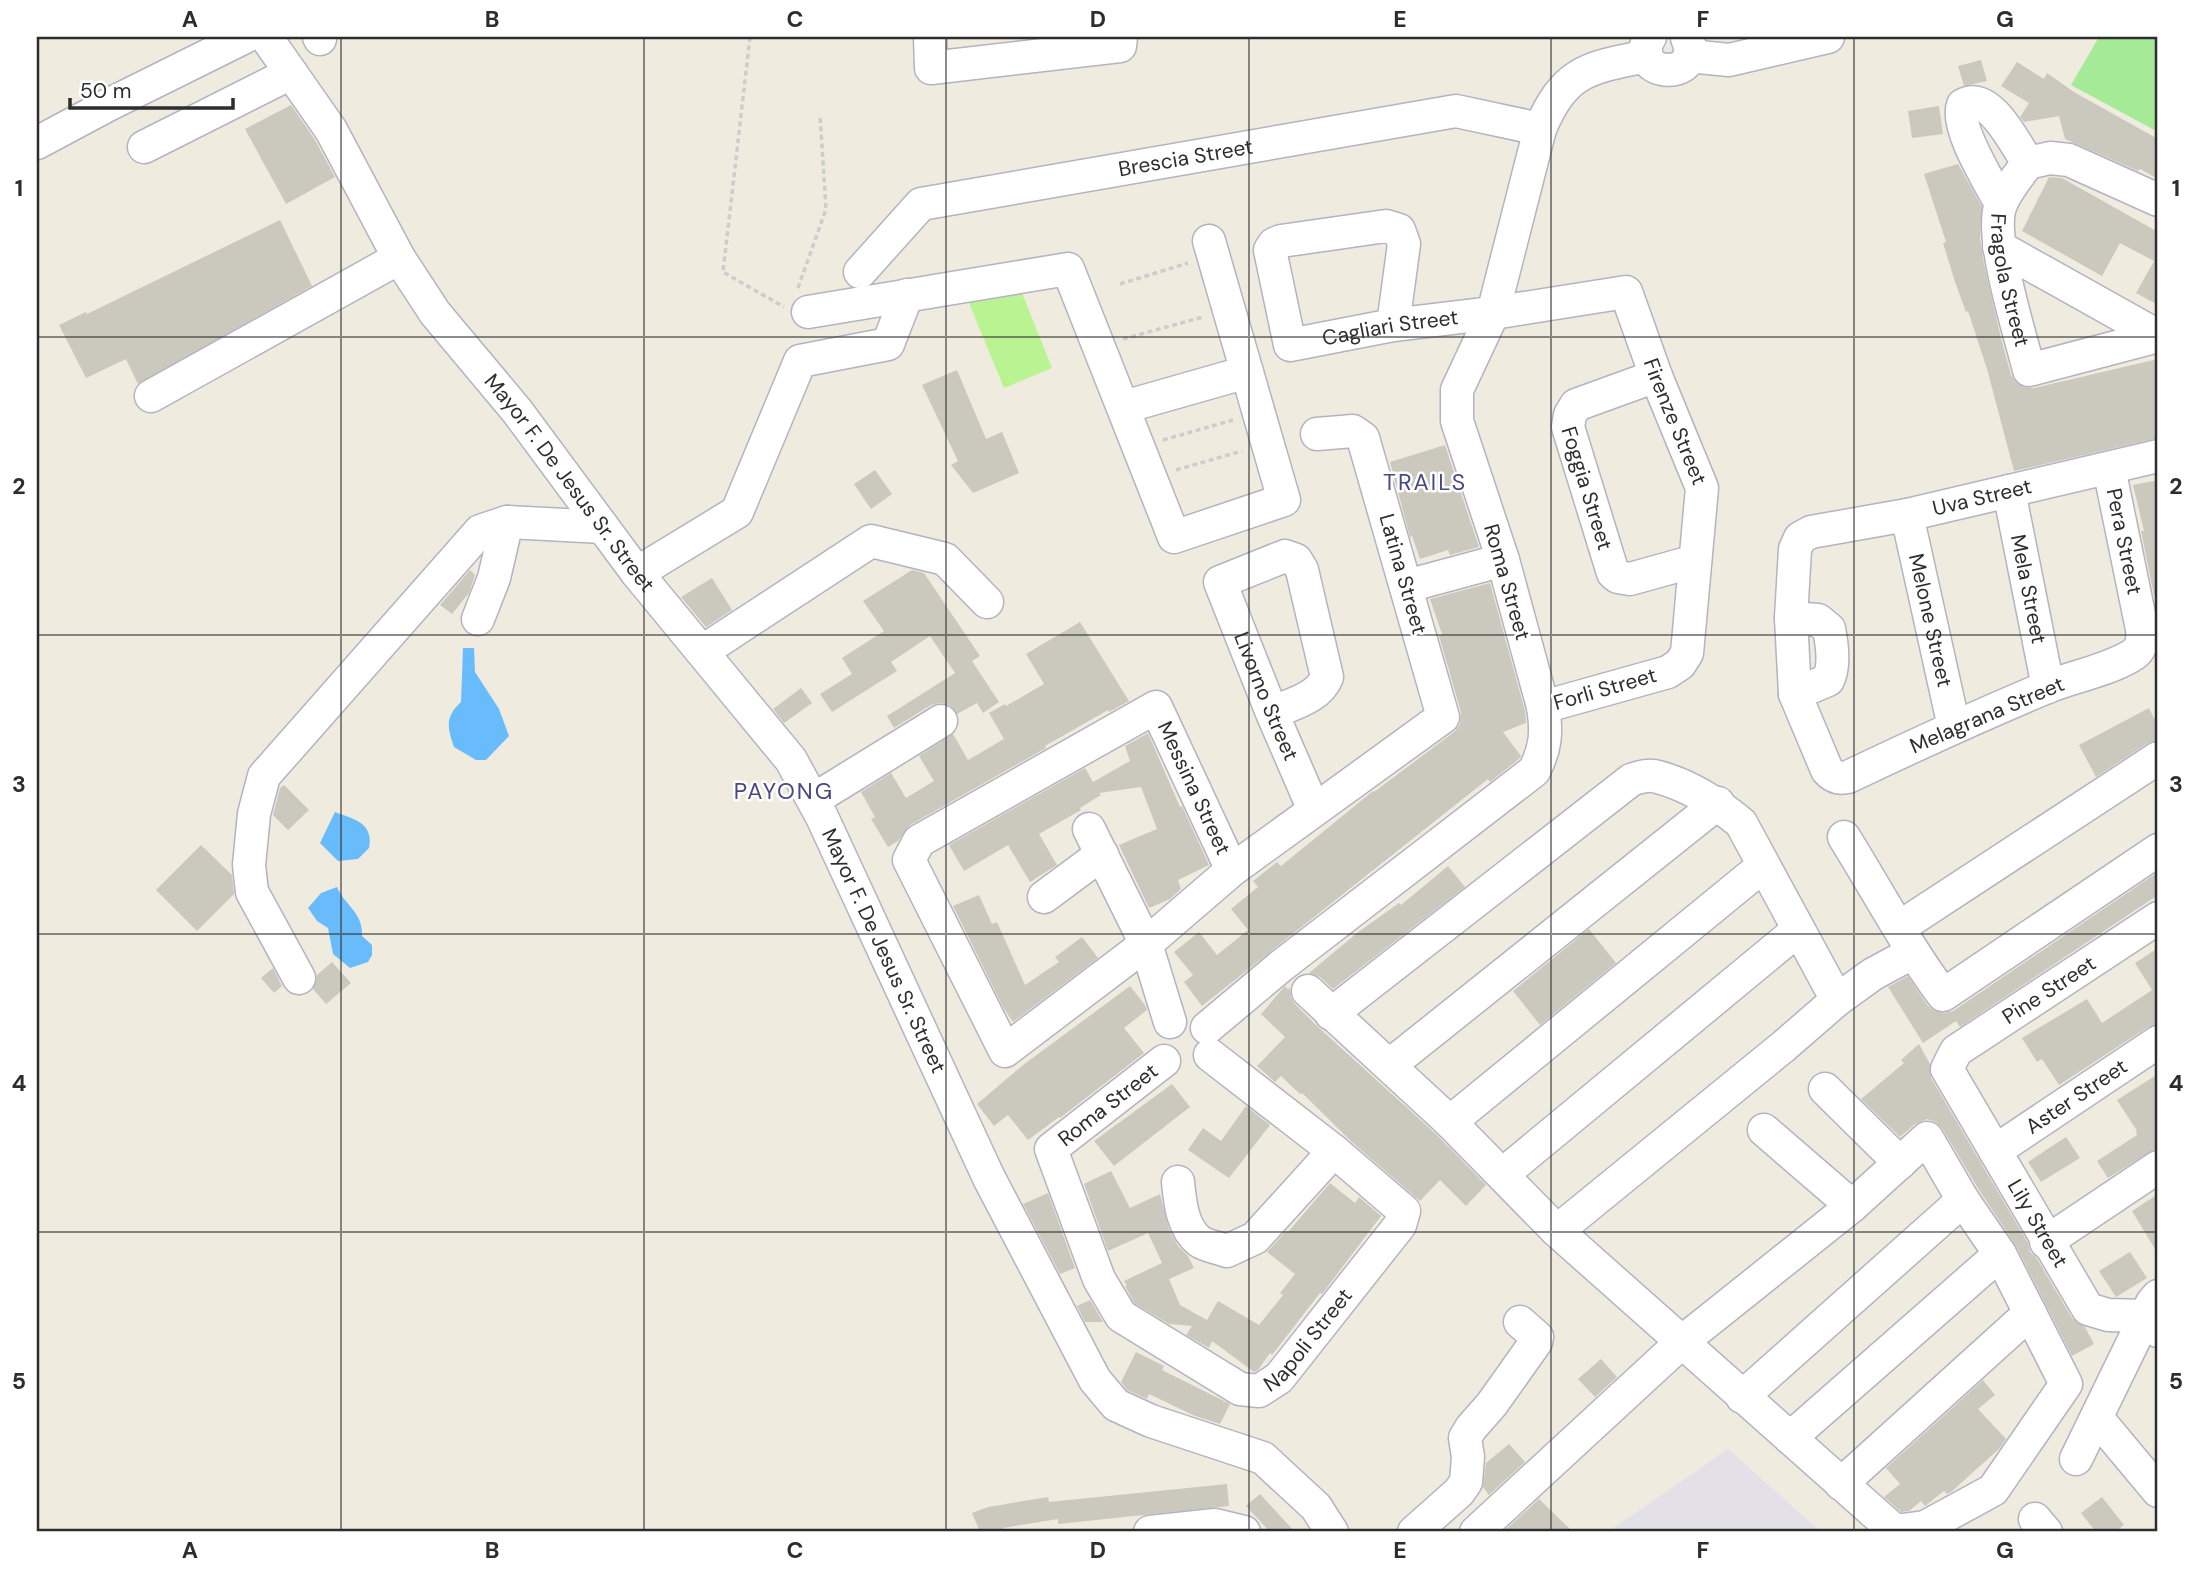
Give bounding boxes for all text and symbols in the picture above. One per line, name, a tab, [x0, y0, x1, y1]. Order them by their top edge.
text: A	[182, 4, 198, 34]
text: B	[485, 4, 499, 34]
text: C	[787, 4, 803, 34]
text: D	[1090, 4, 1106, 34]
text: E	[1393, 4, 1407, 34]
text: F	[1697, 4, 1710, 34]
text: G	[1996, 4, 2014, 34]
scale bar	[70, 66, 233, 110]
text: 50 m	[80, 77, 131, 105]
street label: Brescia Street	[1116, 133, 1255, 183]
text: 1	[15, 173, 23, 203]
text: 1	[2172, 173, 2180, 203]
street label: Fragola Street	[1984, 213, 2036, 350]
street label: Cagliari Street	[1320, 303, 1460, 352]
street label: Firenze Street	[1637, 354, 1713, 489]
street label: Mayor F. De Jesus Sr. Street	[478, 368, 661, 598]
street label: Foggia Street	[1555, 423, 1619, 553]
district label: TRAILS	[1383, 467, 1467, 497]
text: 2	[12, 471, 26, 501]
text: 2	[2169, 471, 2183, 501]
street label: Uva Street	[1930, 472, 2034, 523]
street label: Pera Street	[2100, 486, 2149, 597]
street label: Latina Street	[1372, 511, 1434, 637]
street label: Roma Street	[1477, 521, 1537, 643]
street label: Mela Street	[2004, 532, 2053, 646]
street label: Melone Street	[1902, 551, 1959, 690]
street label: Livorno Street	[1227, 628, 1305, 765]
street label: Forli Street	[1550, 661, 1660, 717]
street label: Melagrana Street	[1906, 670, 2068, 760]
street label: Messina Street	[1151, 717, 1237, 859]
text: 3	[12, 769, 26, 799]
text: 3	[2169, 769, 2183, 799]
district label: PAYONG	[734, 776, 834, 806]
street label: Mayor F. De Jesus Sr. Street	[815, 824, 953, 1078]
street label: Pine Street	[1997, 949, 2101, 1031]
street label: Aster Street	[2020, 1052, 2133, 1141]
street label: Roma Street	[1052, 1057, 1164, 1153]
text: 4	[12, 1068, 27, 1098]
text: 4	[2169, 1068, 2184, 1098]
street label: Lily Street	[2001, 1174, 2074, 1273]
street label: Napoli Street	[1258, 1282, 1359, 1398]
text: 5	[12, 1366, 26, 1396]
text: 5	[2169, 1366, 2183, 1396]
text: A	[182, 1535, 198, 1565]
text: B	[485, 1535, 499, 1565]
text: C	[787, 1535, 803, 1565]
text: D	[1090, 1535, 1106, 1565]
text: E	[1393, 1535, 1407, 1565]
text: F	[1697, 1535, 1710, 1565]
text: G	[1996, 1535, 2014, 1565]

